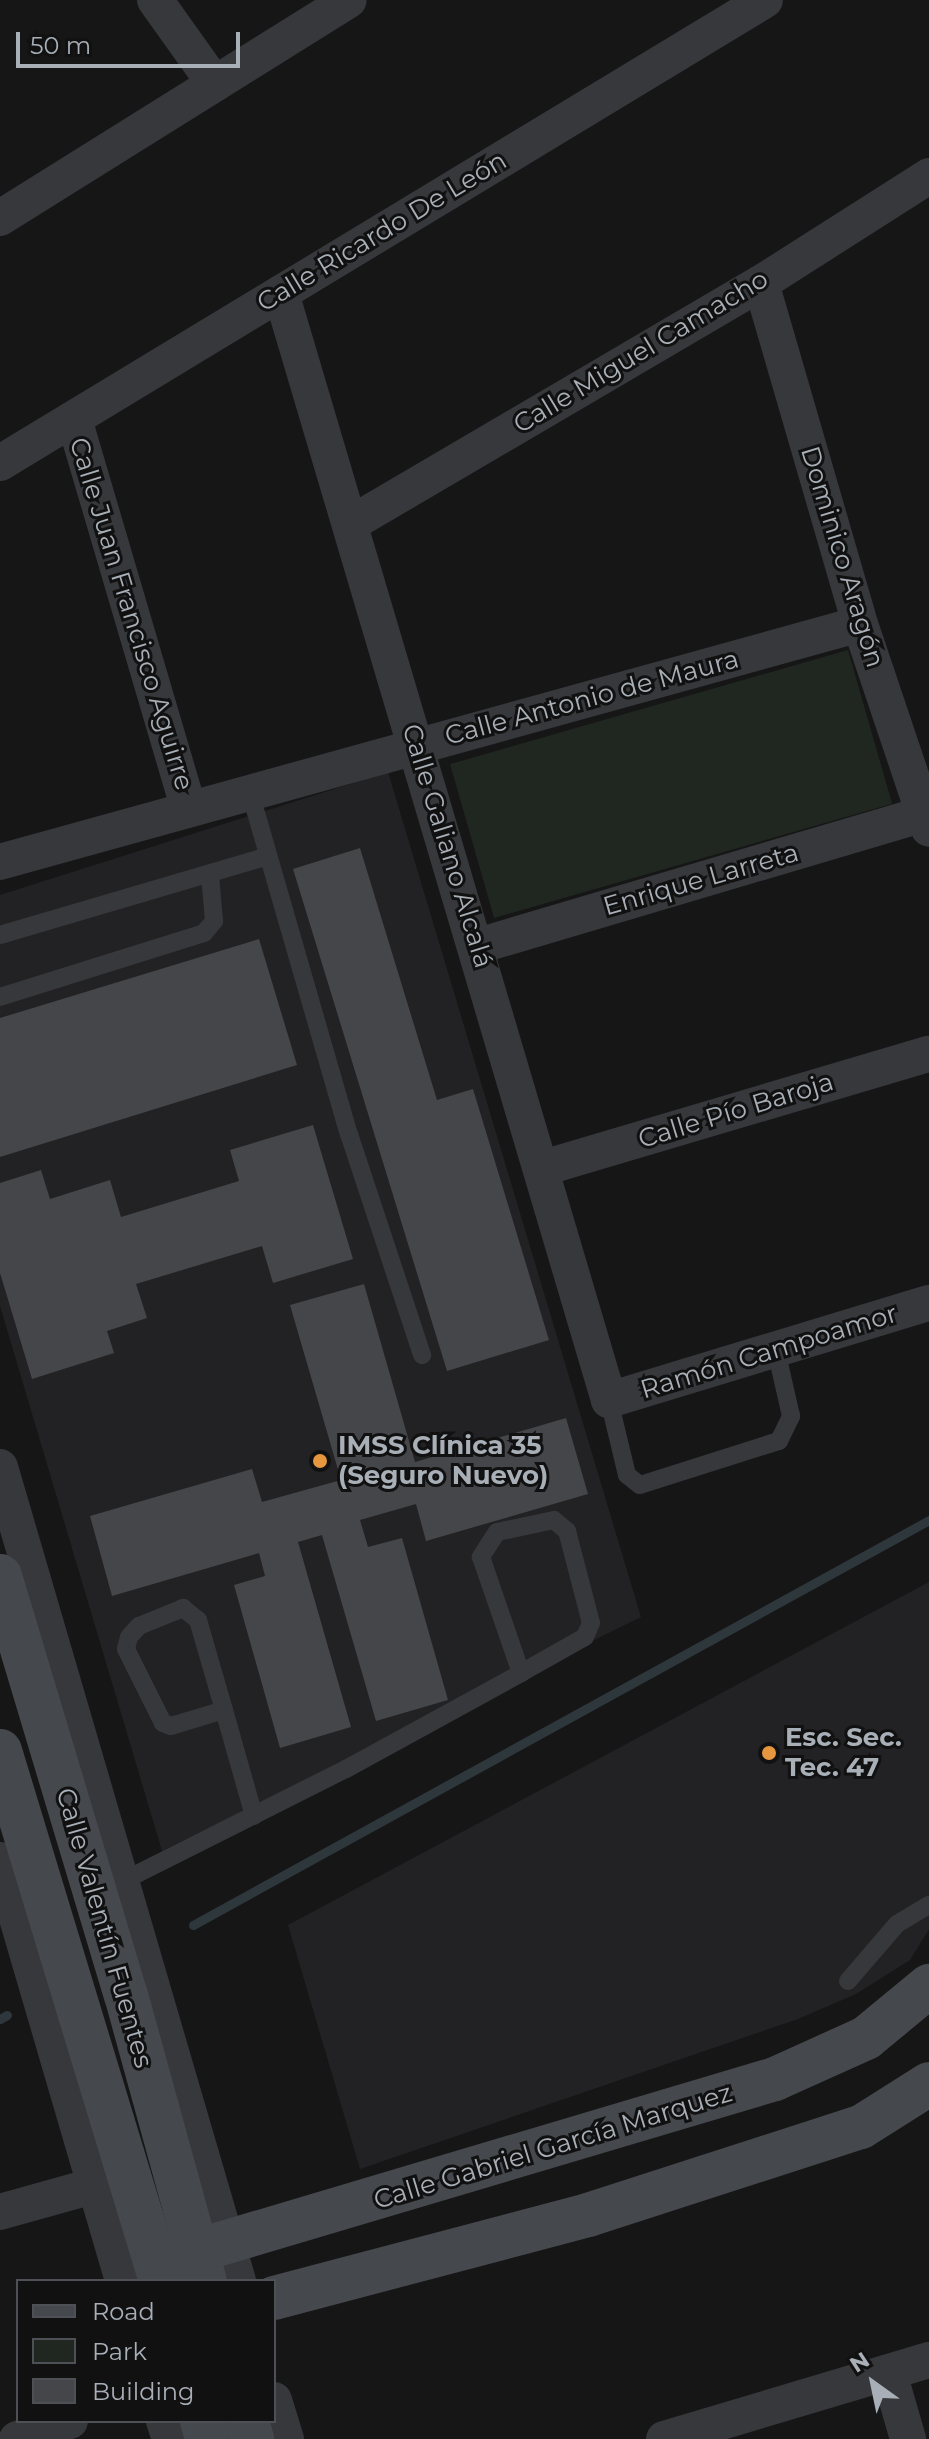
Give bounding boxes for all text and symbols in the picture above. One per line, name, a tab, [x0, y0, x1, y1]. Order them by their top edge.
scale bar	[20, 16, 244, 66]
text: 50 m	[30, 31, 91, 60]
street label: Calle Ricardo De León	[252, 145, 512, 319]
street label: Calle Miguel Camacho	[508, 264, 774, 440]
street label: Calle Juan Francisco Aguirre	[62, 434, 200, 794]
street label: Dominico Aragón	[794, 443, 890, 671]
street label: Calle Antonio de Maura	[442, 644, 742, 752]
street label: Calle Galiano Alcalá	[395, 720, 499, 972]
street label: Enrique Larreta	[600, 837, 802, 923]
street label: Calle Pío Baroja	[635, 1066, 837, 1156]
street label: Ramón Campoamor	[637, 1298, 901, 1406]
place label: IMSS Clínica 35 (Seguro Nuevo)	[338, 1430, 548, 1492]
marker: IMSS Clínica 35 (Seguro Nuevo)	[309, 1450, 331, 1472]
place label: Esc. Sec. Tec. 47	[785, 1722, 902, 1784]
marker: Esc. Sec. Tec. 47	[760, 1744, 778, 1762]
street label: Calle Valentín Fuentes	[49, 1785, 159, 2071]
street label: Calle Gabriel García Marquez	[370, 2078, 736, 2216]
legend	[16, 2279, 276, 2423]
text: Road	[92, 2297, 155, 2326]
text: Park	[92, 2337, 147, 2366]
north arrow	[833, 2343, 913, 2423]
text: N	[845, 2346, 874, 2379]
text: Building	[92, 2377, 195, 2406]

